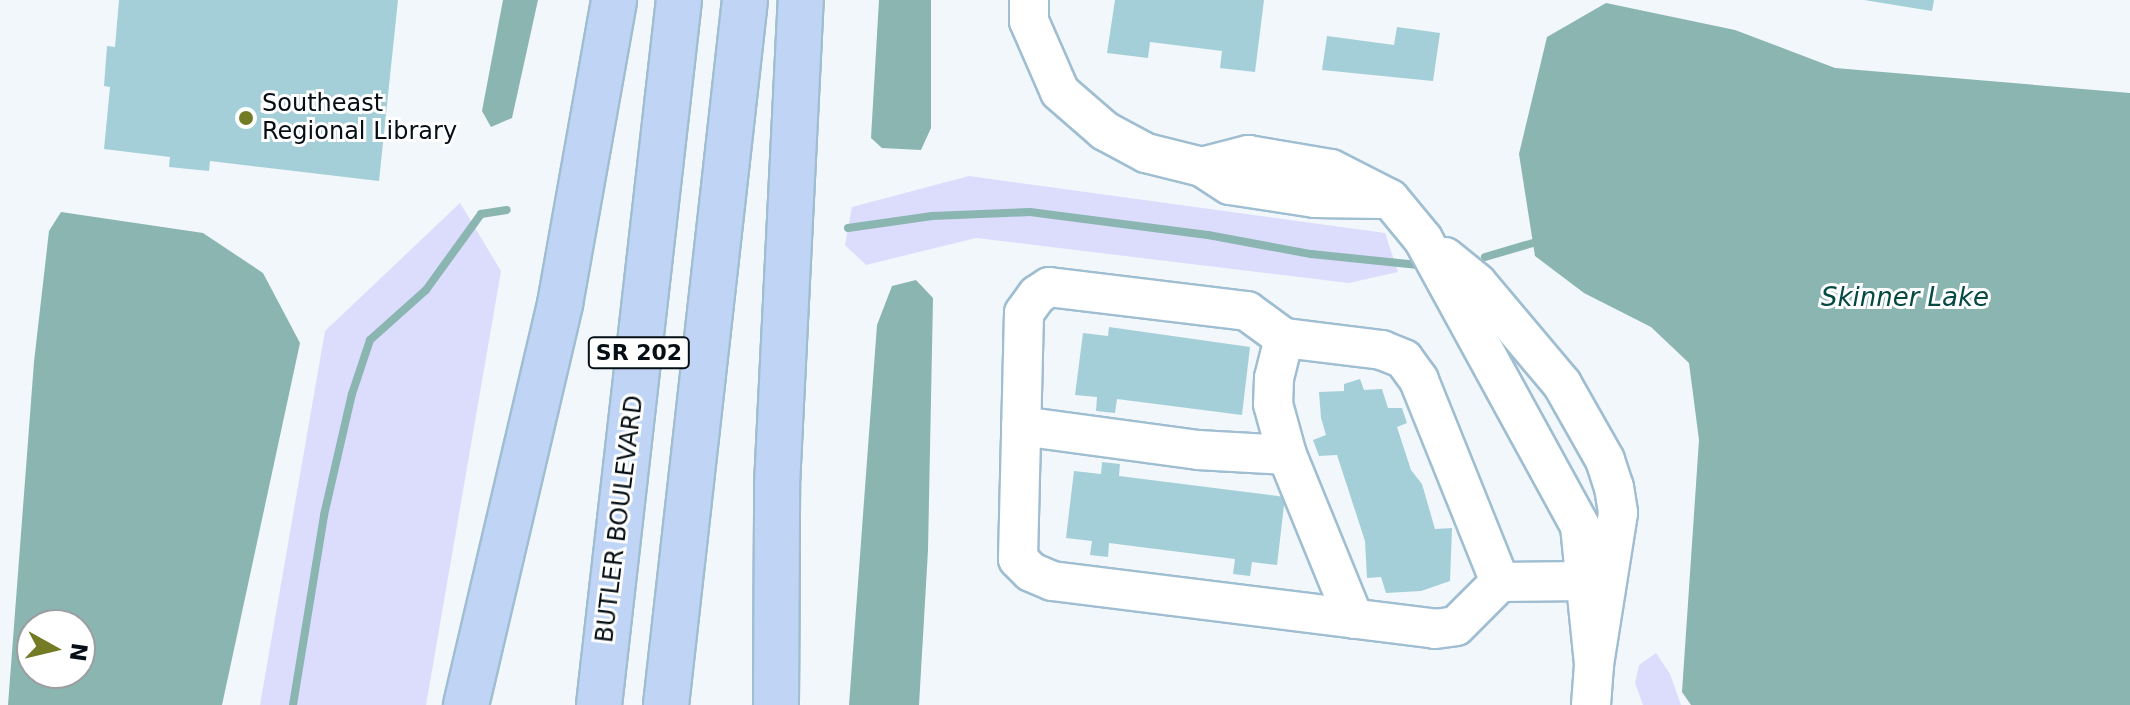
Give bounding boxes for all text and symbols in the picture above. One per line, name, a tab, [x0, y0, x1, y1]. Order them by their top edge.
place label: Southeast Regional Library	[262, 90, 457, 146]
marker: Southeast Regional Library	[237, 109, 255, 127]
water label: Skinner Lake	[1821, 282, 1989, 314]
road number: SR 202	[587, 335, 691, 371]
street label: BUTLER BOULEVARD	[591, 394, 649, 644]
north arrow	[16, 609, 96, 689]
text: N	[65, 641, 92, 663]

